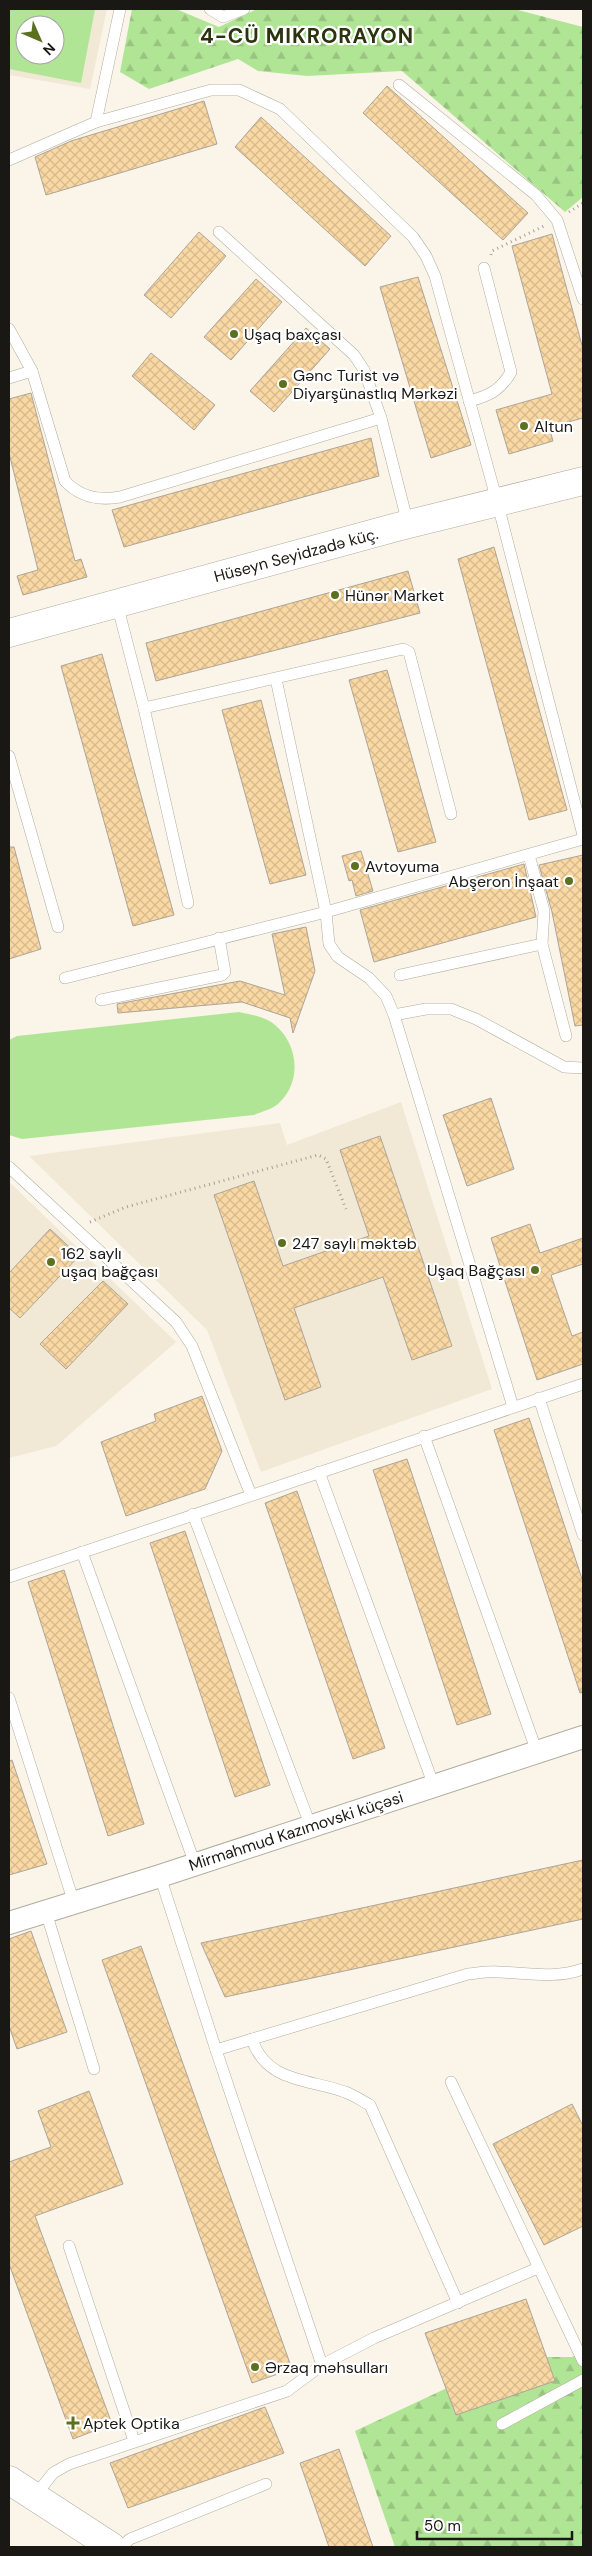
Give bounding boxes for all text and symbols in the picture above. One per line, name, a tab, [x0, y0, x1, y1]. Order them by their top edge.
north arrow	[15, 15, 65, 65]
district label: 4-CÜ MIKRORAYON	[200, 22, 414, 50]
text: N	[39, 39, 59, 59]
place label: Uşaq baxçası	[244, 324, 341, 345]
marker: Uşaq baxçası	[228, 328, 240, 340]
place label: Gənc Turist və Diyarşünastlıq Mərkəzi	[293, 365, 458, 404]
marker: Gənc Turist və Diyarşünastlıq Mərkəzi	[277, 378, 289, 390]
place label: Altun	[534, 416, 573, 437]
marker: Altun	[518, 420, 530, 432]
street label: Hüseyn Seyidzadə küç.	[212, 523, 380, 587]
place label: Hünər Market	[345, 585, 444, 606]
marker: Hünər Market	[329, 589, 341, 601]
place label: Avtoyuma	[365, 856, 439, 877]
marker: Avtoyuma	[349, 860, 361, 872]
place label: Abşeron İnşaat	[448, 871, 559, 892]
marker: Abşeron İnşaat	[563, 875, 575, 887]
place label: 247 saylı məktəb	[292, 1233, 417, 1254]
marker: 247 saylı məktəb	[276, 1237, 288, 1249]
place label: 162 saylı uşaq bağçası	[61, 1243, 158, 1282]
marker: 162 saylı uşaq bağçası	[45, 1256, 57, 1268]
place label: Uşaq Bağçası	[427, 1260, 525, 1281]
marker: Uşaq Bağçası	[529, 1264, 541, 1276]
street label: Mirmahmud Kazımovski küçəsi	[186, 1786, 406, 1876]
place label: Ərzaq məhsulları	[265, 2357, 388, 2378]
marker: Ərzaq məhsulları	[249, 2361, 261, 2373]
place label: Aptek Optika	[83, 2413, 180, 2434]
marker: Aptek Optika	[67, 2417, 79, 2429]
scale bar	[417, 2508, 572, 2540]
text: 50 m	[424, 2516, 461, 2536]

